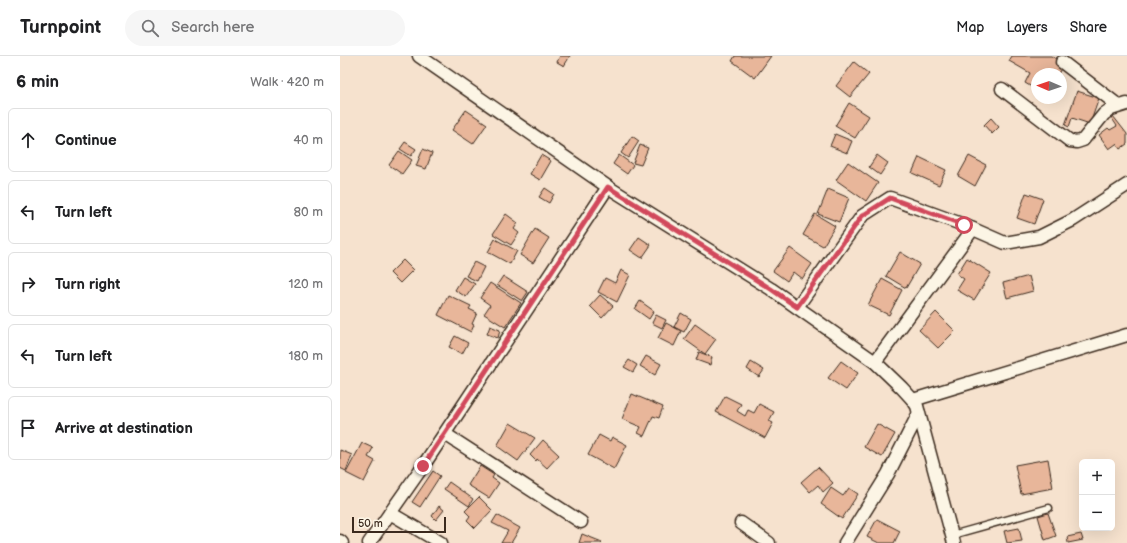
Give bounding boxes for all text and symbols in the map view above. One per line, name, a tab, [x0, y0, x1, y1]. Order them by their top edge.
search box	[125, 10, 405, 46]
text: Turnpoint	[20, 16, 101, 39]
icon: search	[139, 17, 161, 39]
text: Search here	[171, 18, 254, 37]
text: Map	[956, 19, 984, 36]
text: Layers	[1006, 19, 1048, 36]
text: Share	[1070, 19, 1107, 36]
north arrow	[1031, 68, 1067, 104]
text: 6 min	[16, 72, 59, 92]
text: Walk · 420 m	[250, 74, 324, 90]
icon: ahead	[17, 129, 39, 151]
text: Continue	[55, 131, 117, 150]
text: 40 m	[293, 132, 323, 148]
icon: left	[17, 201, 39, 223]
text: Turn left	[55, 203, 112, 222]
text: 80 m	[294, 204, 323, 220]
route start	[955, 216, 973, 234]
icon: right	[17, 273, 39, 295]
text: Turn right	[55, 275, 120, 294]
text: 120 m	[288, 276, 323, 292]
icon: left	[17, 345, 39, 367]
text: Turn left	[55, 347, 112, 366]
text: 180 m	[288, 348, 323, 364]
icon: arrive	[17, 417, 39, 439]
text: Arrive at destination	[55, 419, 193, 438]
route end	[414, 457, 432, 475]
map controls	[1079, 459, 1115, 531]
button: +	[1079, 459, 1115, 495]
button: −	[1079, 495, 1115, 531]
scale bar	[352, 515, 446, 534]
text: 50 m	[358, 517, 383, 530]

